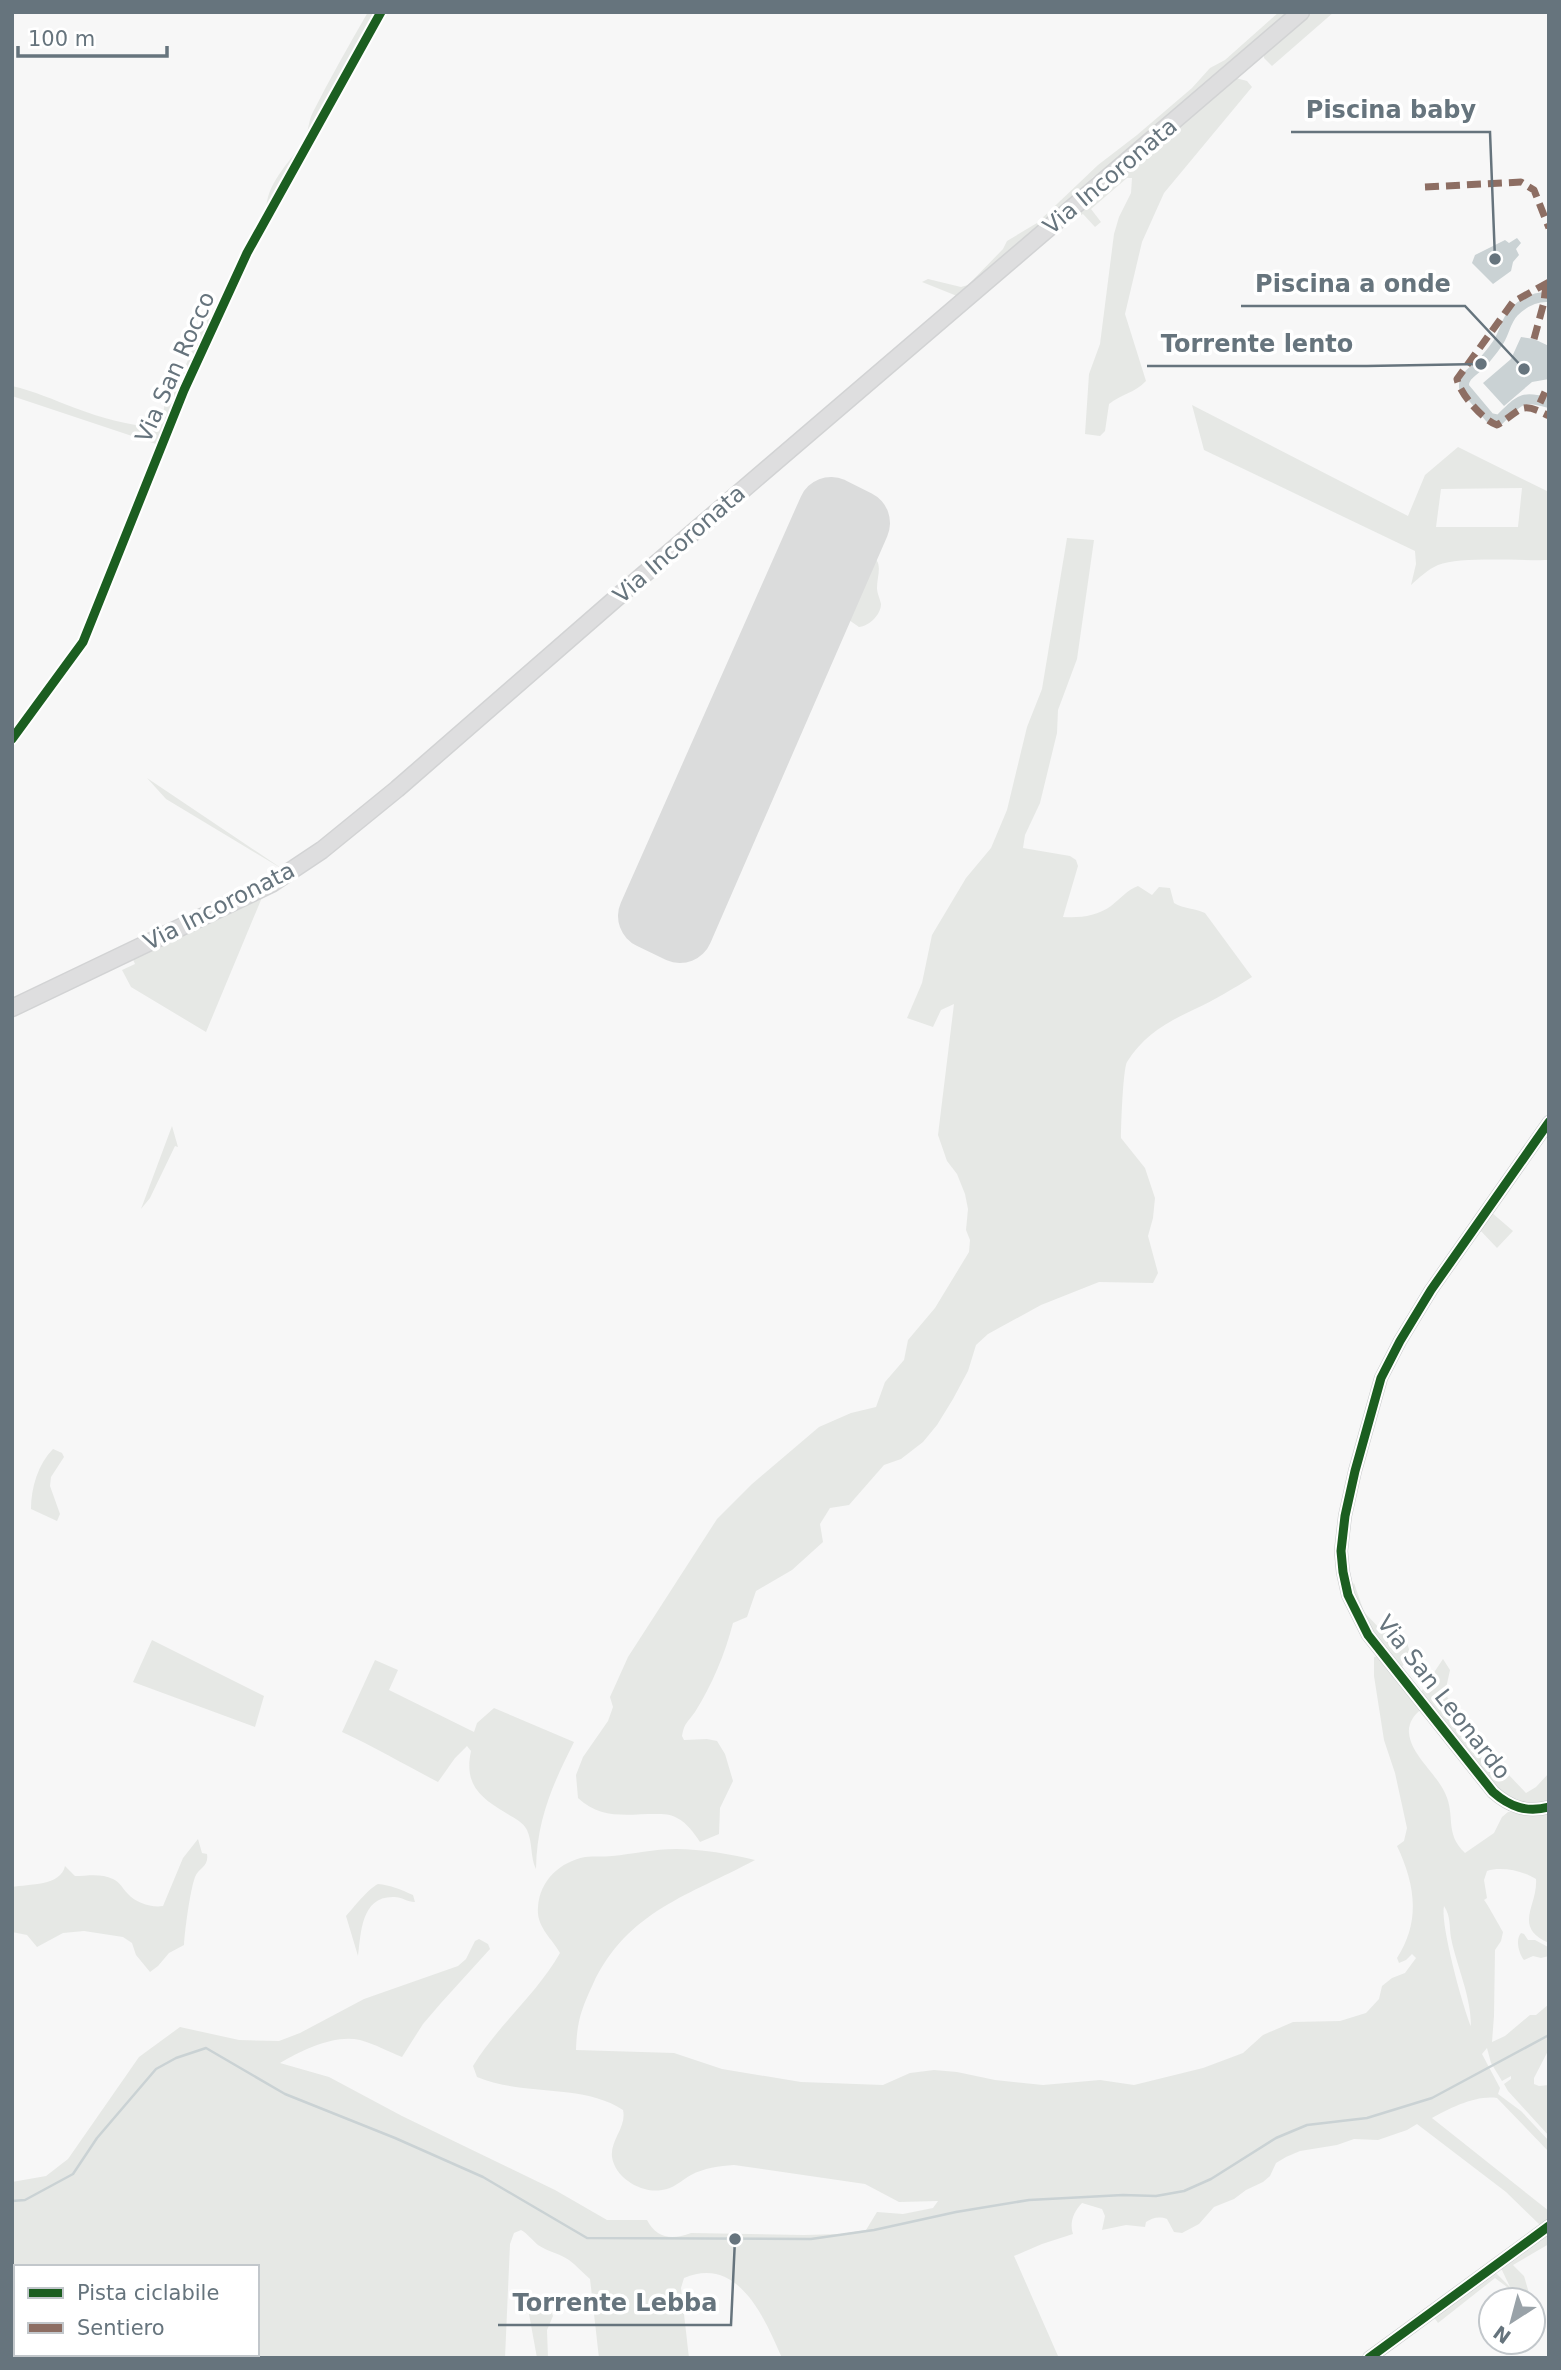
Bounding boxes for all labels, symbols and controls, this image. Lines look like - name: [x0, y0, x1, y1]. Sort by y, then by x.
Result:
- scale bar: [18, 14, 166, 58]
- text: 100 m: [28, 27, 95, 51]
- callout: Piscina baby: [1291, 87, 1490, 132]
- text: Piscina baby: [1306, 96, 1477, 124]
- street label: Via Incoronata: [1038, 113, 1182, 239]
- callout: Piscina a onde: [1241, 261, 1465, 306]
- text: Piscina a onde: [1255, 270, 1451, 298]
- street label: Via San Rocco: [130, 288, 220, 446]
- callout: Torrente lento: [1147, 321, 1367, 366]
- text: Torrente lento: [1161, 330, 1353, 358]
- street label: Via Incoronata: [608, 480, 750, 608]
- street label: Via Incoronata: [139, 857, 299, 955]
- street label: Via San Leonardo: [1372, 1610, 1516, 1784]
- legend: [14, 2265, 259, 2356]
- callout: Torrente Lebba: [498, 2280, 731, 2325]
- text: Pista ciclabile: [77, 2281, 219, 2305]
- north arrow: [1477, 2286, 1547, 2356]
- text: Torrente Lebba: [513, 2289, 717, 2317]
- text: Sentiero: [77, 2316, 165, 2340]
- text: N: [1489, 2321, 1515, 2348]

